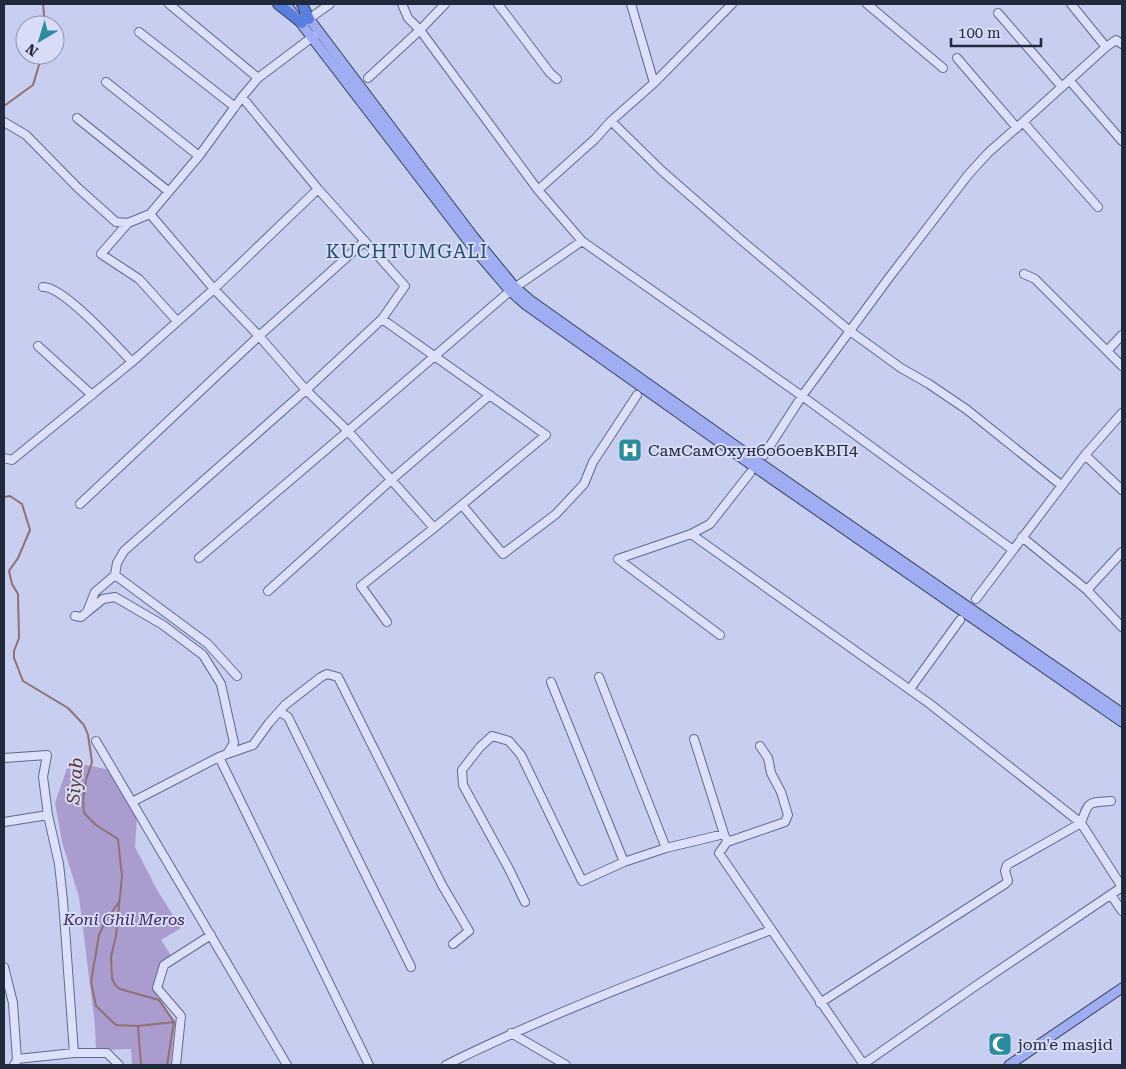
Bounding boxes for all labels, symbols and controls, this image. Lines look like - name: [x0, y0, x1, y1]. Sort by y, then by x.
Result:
- north arrow: [15, 15, 65, 65]
- scale bar: [951, 15, 1041, 47]
- text: 100 m: [958, 24, 1001, 42]
- text: N: [23, 40, 41, 60]
- district label: KUCHTUMGALI: [326, 240, 488, 263]
- hospital icon: СамСамОхунбобоевКВП4: [617, 437, 643, 463]
- place label: СамСамОхунбобоевКВП4: [648, 441, 858, 460]
- water label: Siyab: [62, 757, 87, 806]
- park label: Koni Ghil Meros: [62, 910, 185, 929]
- mosque icon: jom'e masjid: [987, 1031, 1013, 1057]
- place label: jom'e masjid: [1017, 1035, 1113, 1054]

